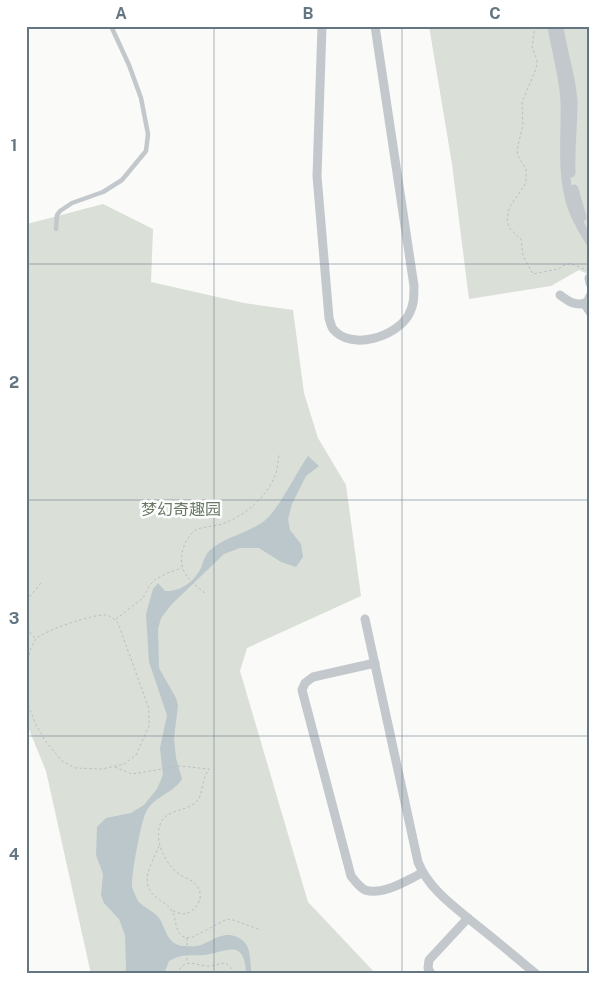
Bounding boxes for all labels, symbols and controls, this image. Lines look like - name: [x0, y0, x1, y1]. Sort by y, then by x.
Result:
- text: A: [115, 4, 127, 23]
- text: B: [303, 4, 314, 23]
- text: C: [489, 4, 501, 23]
- text: 1: [11, 136, 17, 155]
- text: 2: [9, 373, 19, 392]
- park label: 梦幻奇趣园: [141, 500, 221, 519]
- text: 3: [9, 609, 19, 628]
- text: 4: [9, 845, 20, 864]

